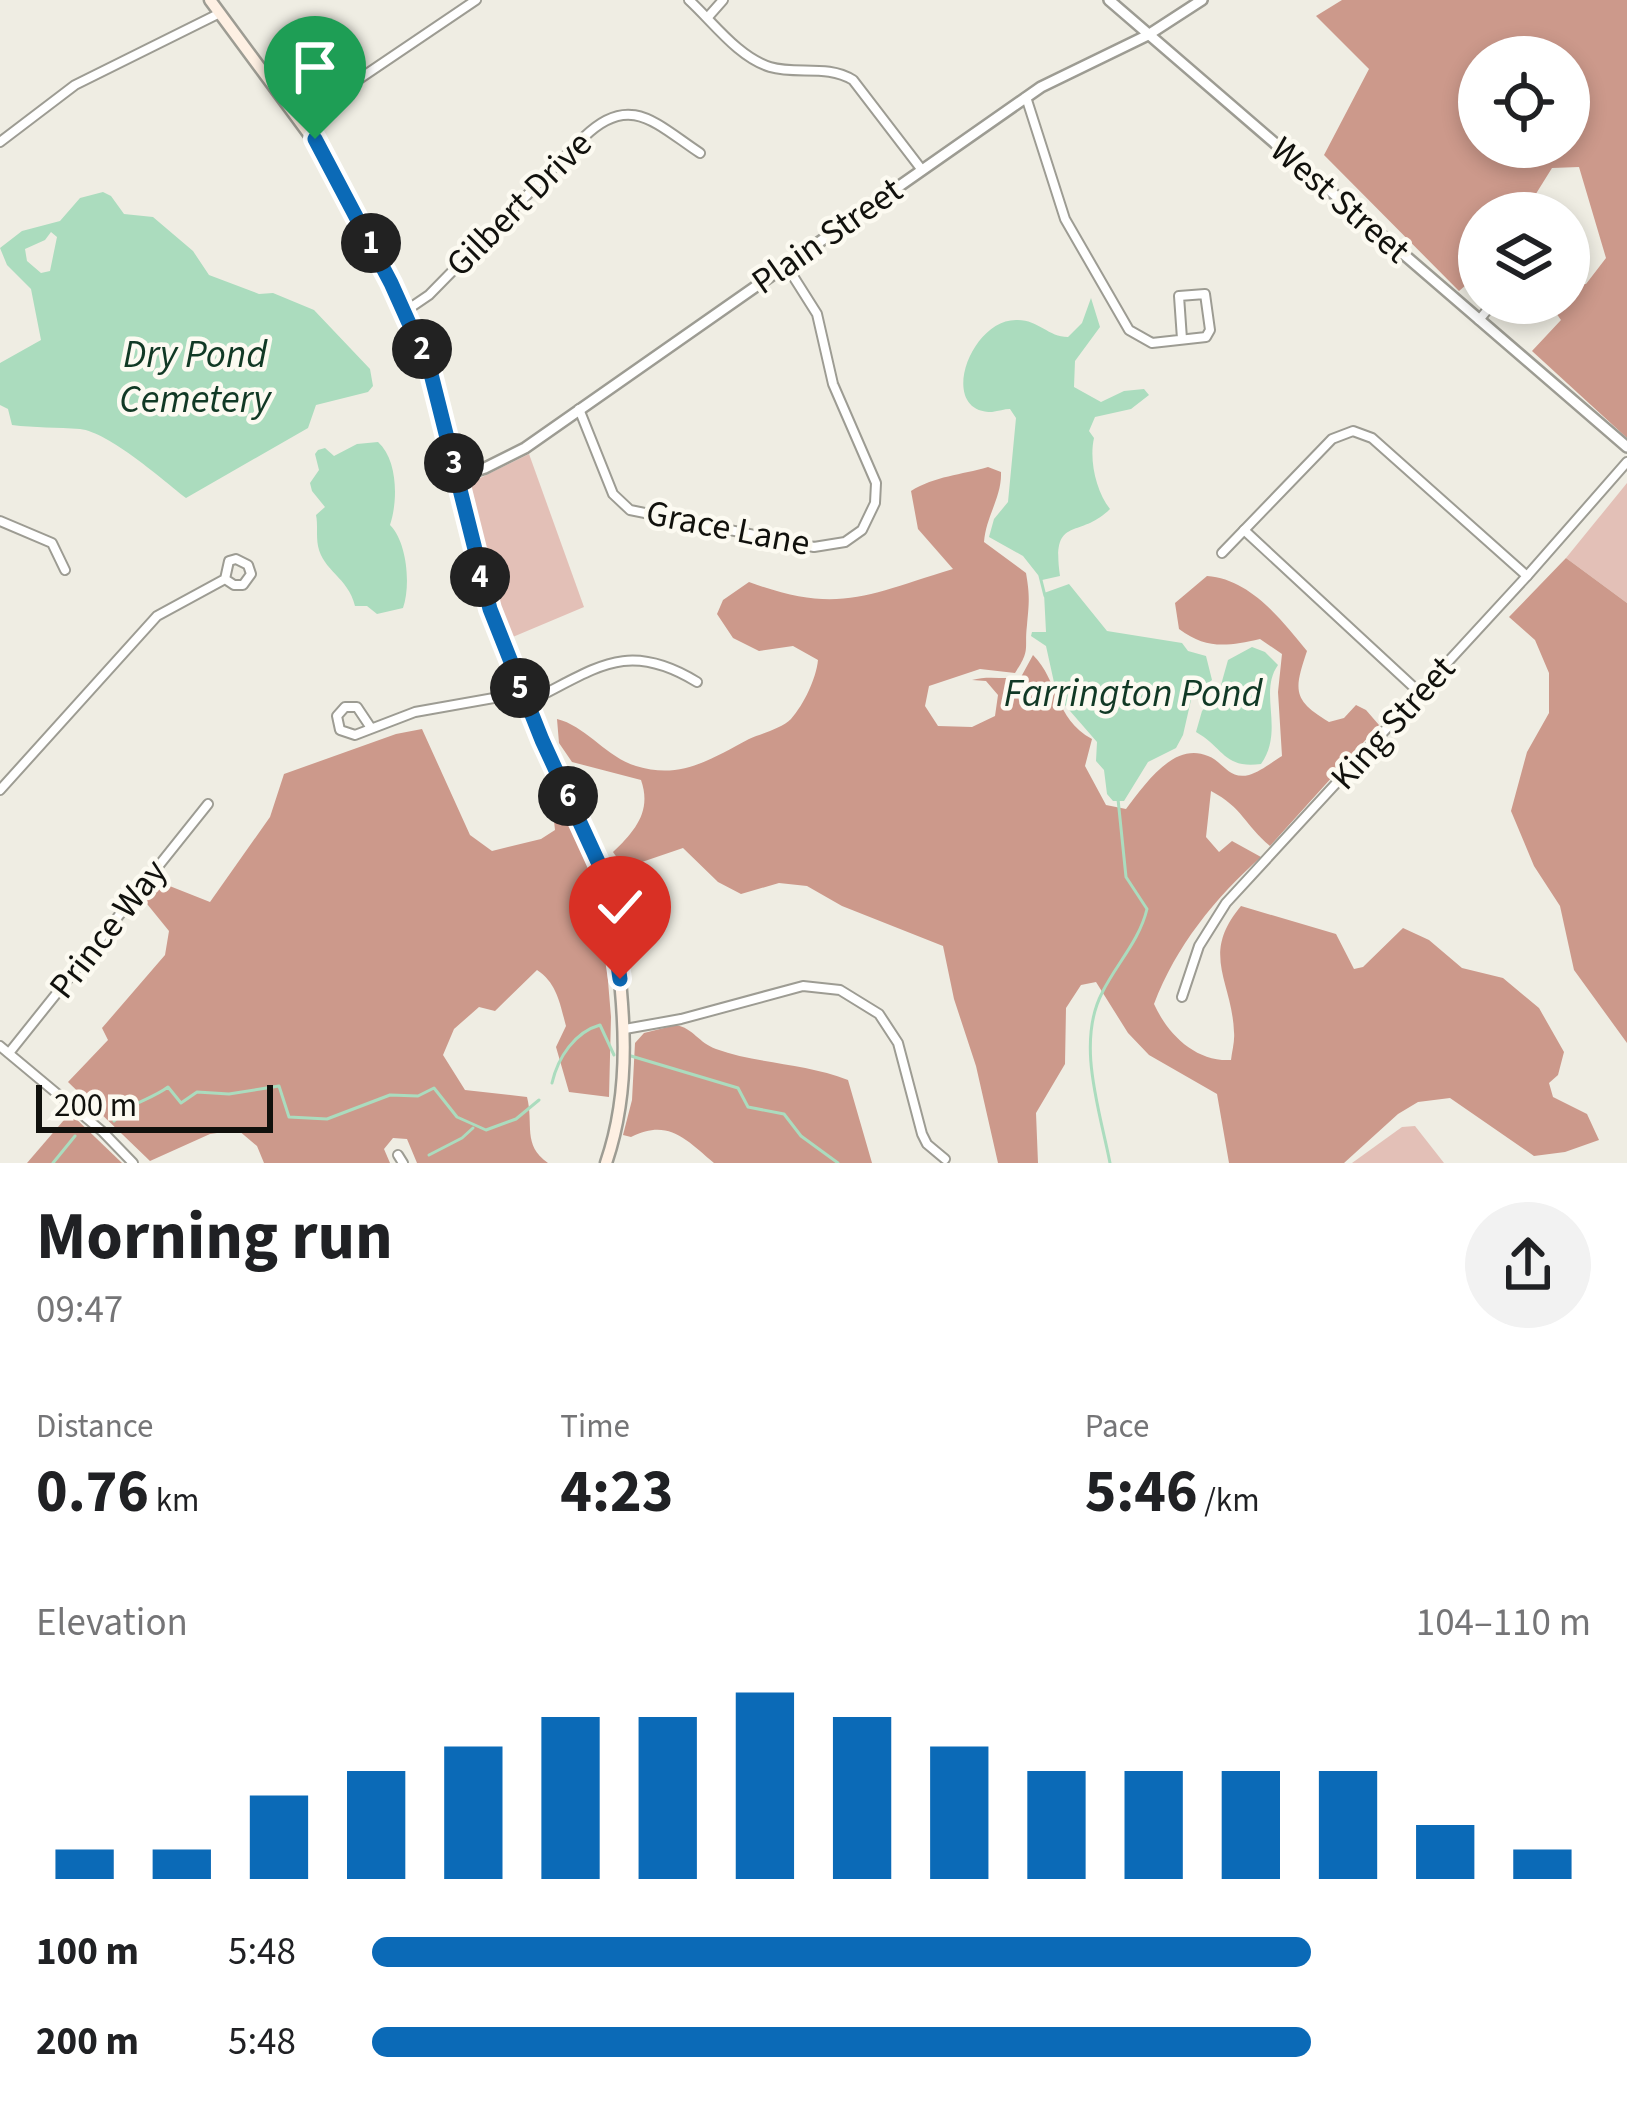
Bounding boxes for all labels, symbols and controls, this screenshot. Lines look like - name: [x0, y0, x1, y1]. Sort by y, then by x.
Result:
- pin: [264, 16, 366, 139]
- icon: arrive: [282, 34, 348, 100]
- map controls: [1458, 36, 1590, 324]
- button: locate: [1458, 36, 1590, 168]
- street label: Gilbert Drive: [435, 120, 603, 288]
- street label: West Street: [1259, 125, 1421, 275]
- street label: Plain Street: [741, 165, 913, 307]
- button: layers: [1458, 192, 1590, 324]
- pin: 1: [341, 213, 401, 273]
- text: 1: [362, 219, 380, 266]
- pin: 2: [392, 319, 452, 379]
- text: 2: [413, 325, 431, 372]
- water label: Dry Pond Cemetery: [119, 327, 272, 428]
- pin: 3: [424, 433, 484, 493]
- text: 3: [445, 439, 463, 486]
- street label: Grace Lane: [642, 487, 814, 569]
- pin: 4: [450, 547, 510, 607]
- text: 4: [471, 553, 489, 600]
- street label: King Street: [1319, 645, 1467, 801]
- pin: 5: [490, 658, 550, 718]
- text: 5: [511, 664, 529, 711]
- water label: Farrington Pond: [1004, 666, 1264, 722]
- pin: 6: [538, 766, 598, 826]
- text: 6: [559, 772, 577, 819]
- street label: Prince Way: [37, 848, 179, 1010]
- pin: [569, 856, 671, 979]
- icon: check: [587, 874, 653, 940]
- scale bar: [36, 1079, 273, 1132]
- text: 200 m: [54, 1082, 137, 1129]
- text: Morning run: [36, 1190, 393, 1284]
- button: share: [1465, 1202, 1591, 1328]
- text: 09:47: [36, 1282, 123, 1338]
- text: Distance: [36, 1403, 153, 1450]
- text: Time: [560, 1403, 630, 1450]
- text: Pace: [1085, 1403, 1149, 1450]
- text: 0.76: [36, 1450, 149, 1535]
- text: 4:23: [560, 1450, 673, 1535]
- text: 5:46: [1085, 1450, 1198, 1535]
- text: km: [149, 1477, 199, 1524]
- text: /km: [1198, 1477, 1260, 1524]
- text: Elevation: [36, 1595, 188, 1651]
- text: 104–110 m: [1416, 1595, 1591, 1651]
- text: 100 m: [36, 1924, 139, 1980]
- text: 5:48: [228, 1924, 296, 1980]
- text: 200 m: [36, 2014, 139, 2070]
- text: 5:48: [228, 2014, 296, 2070]

